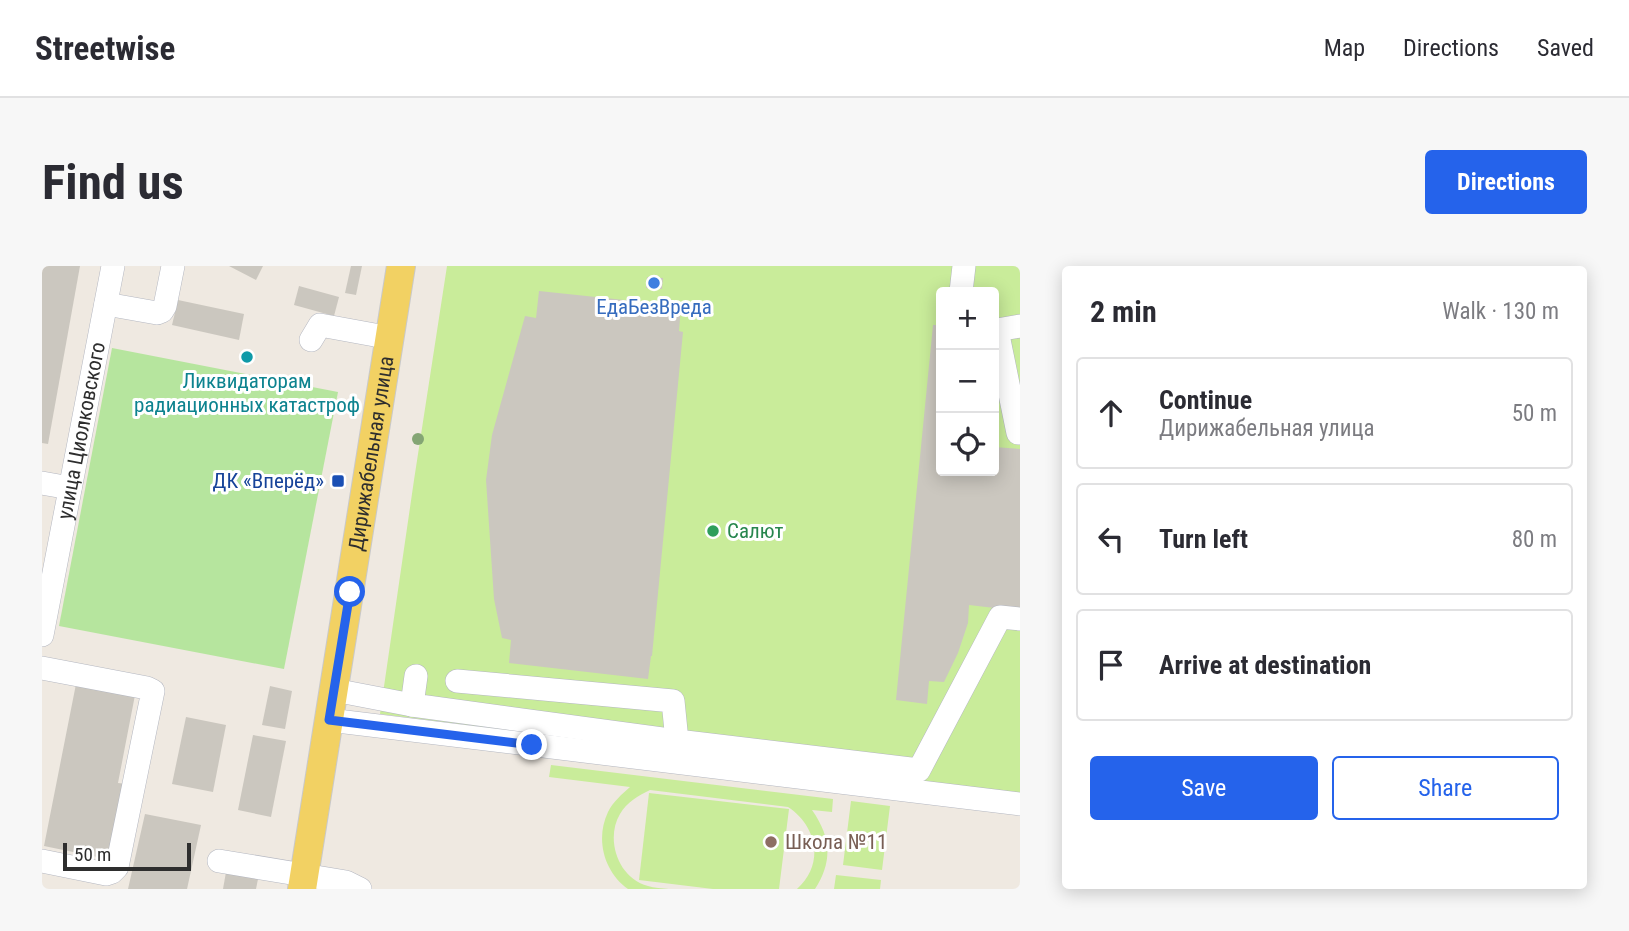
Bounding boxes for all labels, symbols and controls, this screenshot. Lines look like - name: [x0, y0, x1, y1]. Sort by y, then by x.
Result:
- text: Streetwise: [35, 29, 175, 68]
- text: Map: [1324, 34, 1365, 62]
- text: Directions: [1403, 34, 1499, 62]
- text: Saved: [1537, 34, 1594, 62]
- button: Directions: [1425, 150, 1587, 214]
- text: Find us: [42, 154, 184, 211]
- marker: ЕдаБезВреда: [646, 275, 662, 291]
- map controls: [936, 287, 999, 476]
- button: +: [936, 287, 999, 350]
- text: 2 min: [1090, 294, 1157, 329]
- place label: ЕдаБезВреда: [596, 295, 712, 319]
- text: Walk · 130 m: [1442, 298, 1559, 325]
- street label: улица Циолковского: [52, 340, 110, 521]
- marker: Ликвидаторам радиационных катастроф: [239, 349, 255, 365]
- button: −: [936, 350, 999, 413]
- street label: Дирижабельная улица: [344, 354, 399, 553]
- place label: Ликвидаторам радиационных катастроф: [134, 369, 360, 417]
- text: Continue: [1159, 385, 1252, 415]
- icon: ahead: [1092, 394, 1130, 432]
- text: 50 m: [1512, 400, 1557, 427]
- button: locate: [936, 413, 999, 476]
- text: Дирижабельная улица: [1159, 415, 1375, 442]
- place label: ДК «Вперёд»: [213, 469, 324, 493]
- marker: ДК «Вперёд»: [330, 473, 346, 489]
- place label: Салют: [727, 519, 784, 543]
- icon: left: [1092, 520, 1130, 558]
- marker: Салют: [705, 523, 721, 539]
- text: Turn left: [1159, 524, 1248, 554]
- text: 80 m: [1512, 526, 1557, 553]
- route start: [334, 576, 365, 607]
- icon: arrive: [1092, 646, 1130, 684]
- text: Arrive at destination: [1159, 650, 1371, 680]
- route end: [516, 729, 547, 760]
- button: Save: [1090, 756, 1318, 820]
- button: Share: [1332, 756, 1559, 820]
- place label: Школа №11: [785, 830, 887, 854]
- marker: Школа №11: [763, 834, 779, 850]
- scale bar: [63, 840, 191, 872]
- text: 50 m: [74, 843, 111, 866]

